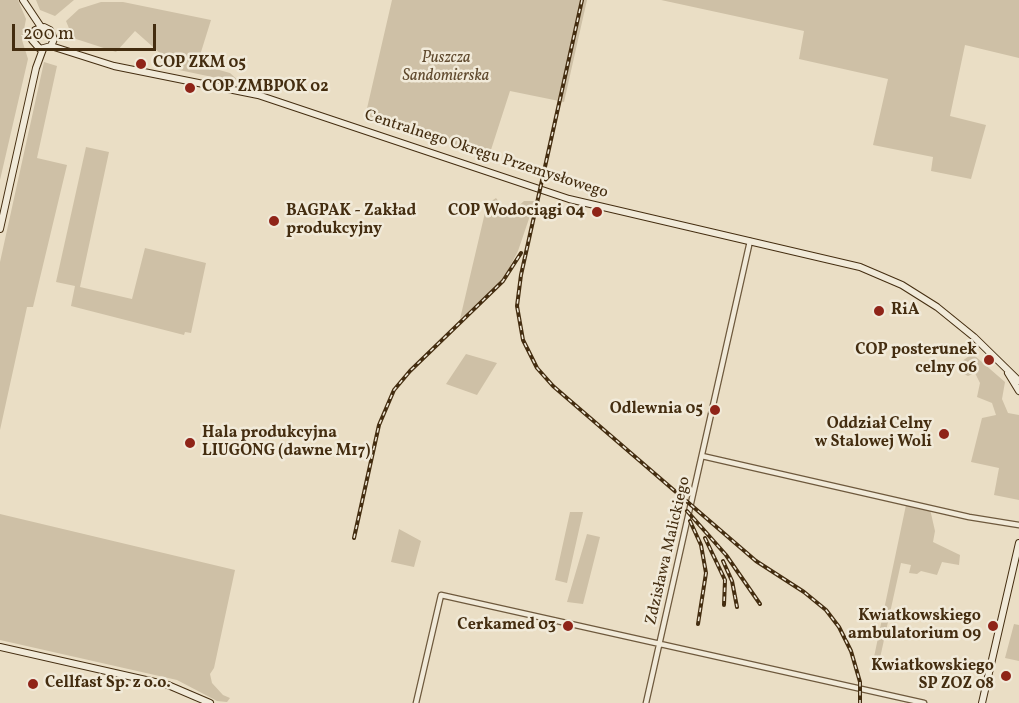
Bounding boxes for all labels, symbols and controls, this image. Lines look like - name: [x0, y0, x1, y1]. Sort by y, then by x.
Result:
- scale bar: [15, 12, 159, 50]
- text: 200 m: [23, 22, 74, 47]
- park label: Puszcza Sandomierska: [403, 49, 489, 87]
- place label: COP ZKM 05: [153, 54, 246, 74]
- marker: COP ZKM 05: [134, 57, 148, 71]
- place label: COP ZMBPOK 02: [202, 78, 329, 98]
- marker: COP ZMBPOK 02: [183, 81, 197, 95]
- street label: Centralnego Okręgu Przemysłowego: [362, 106, 610, 204]
- place label: BAGPAK - Zakład produkcyjny: [286, 202, 416, 240]
- place label: COP Wodociągi 04: [448, 202, 585, 222]
- marker: COP Wodociągi 04: [590, 205, 604, 219]
- marker: BAGPAK - Zakład produkcyjny: [267, 214, 281, 228]
- place label: RiA: [891, 301, 919, 321]
- marker: RiA: [872, 304, 886, 318]
- place label: COP posterunek celny 06: [855, 341, 977, 379]
- marker: COP posterunek celny 06: [982, 353, 996, 367]
- place label: Odlewnia 05: [610, 400, 703, 420]
- marker: Odlewnia 05: [708, 403, 722, 417]
- place label: Oddział Celny w Stalowej Woli: [815, 415, 932, 453]
- place label: Hala produkcyjna LIUGONG (dawne M17): [202, 424, 370, 462]
- marker: Oddział Celny w Stalowej Woli: [937, 427, 951, 441]
- marker: Hala produkcyjna LIUGONG (dawne M17): [183, 436, 197, 450]
- street label: Zdzisława Malickiego: [643, 475, 695, 627]
- place label: Kwiatkowskiego ambulatorium 09: [848, 607, 981, 645]
- place label: Cerkamed 03: [457, 616, 556, 636]
- marker: Cerkamed 03: [561, 619, 575, 633]
- marker: Kwiatkowskiego ambulatorium 09: [986, 619, 1000, 633]
- place label: Kwiatkowskiego SP ZOZ 08: [871, 657, 994, 695]
- marker: Kwiatkowskiego SP ZOZ 08: [999, 669, 1013, 683]
- place label: Cellfast Sp. z o.o.: [45, 674, 171, 694]
- marker: Cellfast Sp. z o.o.: [26, 677, 40, 691]

